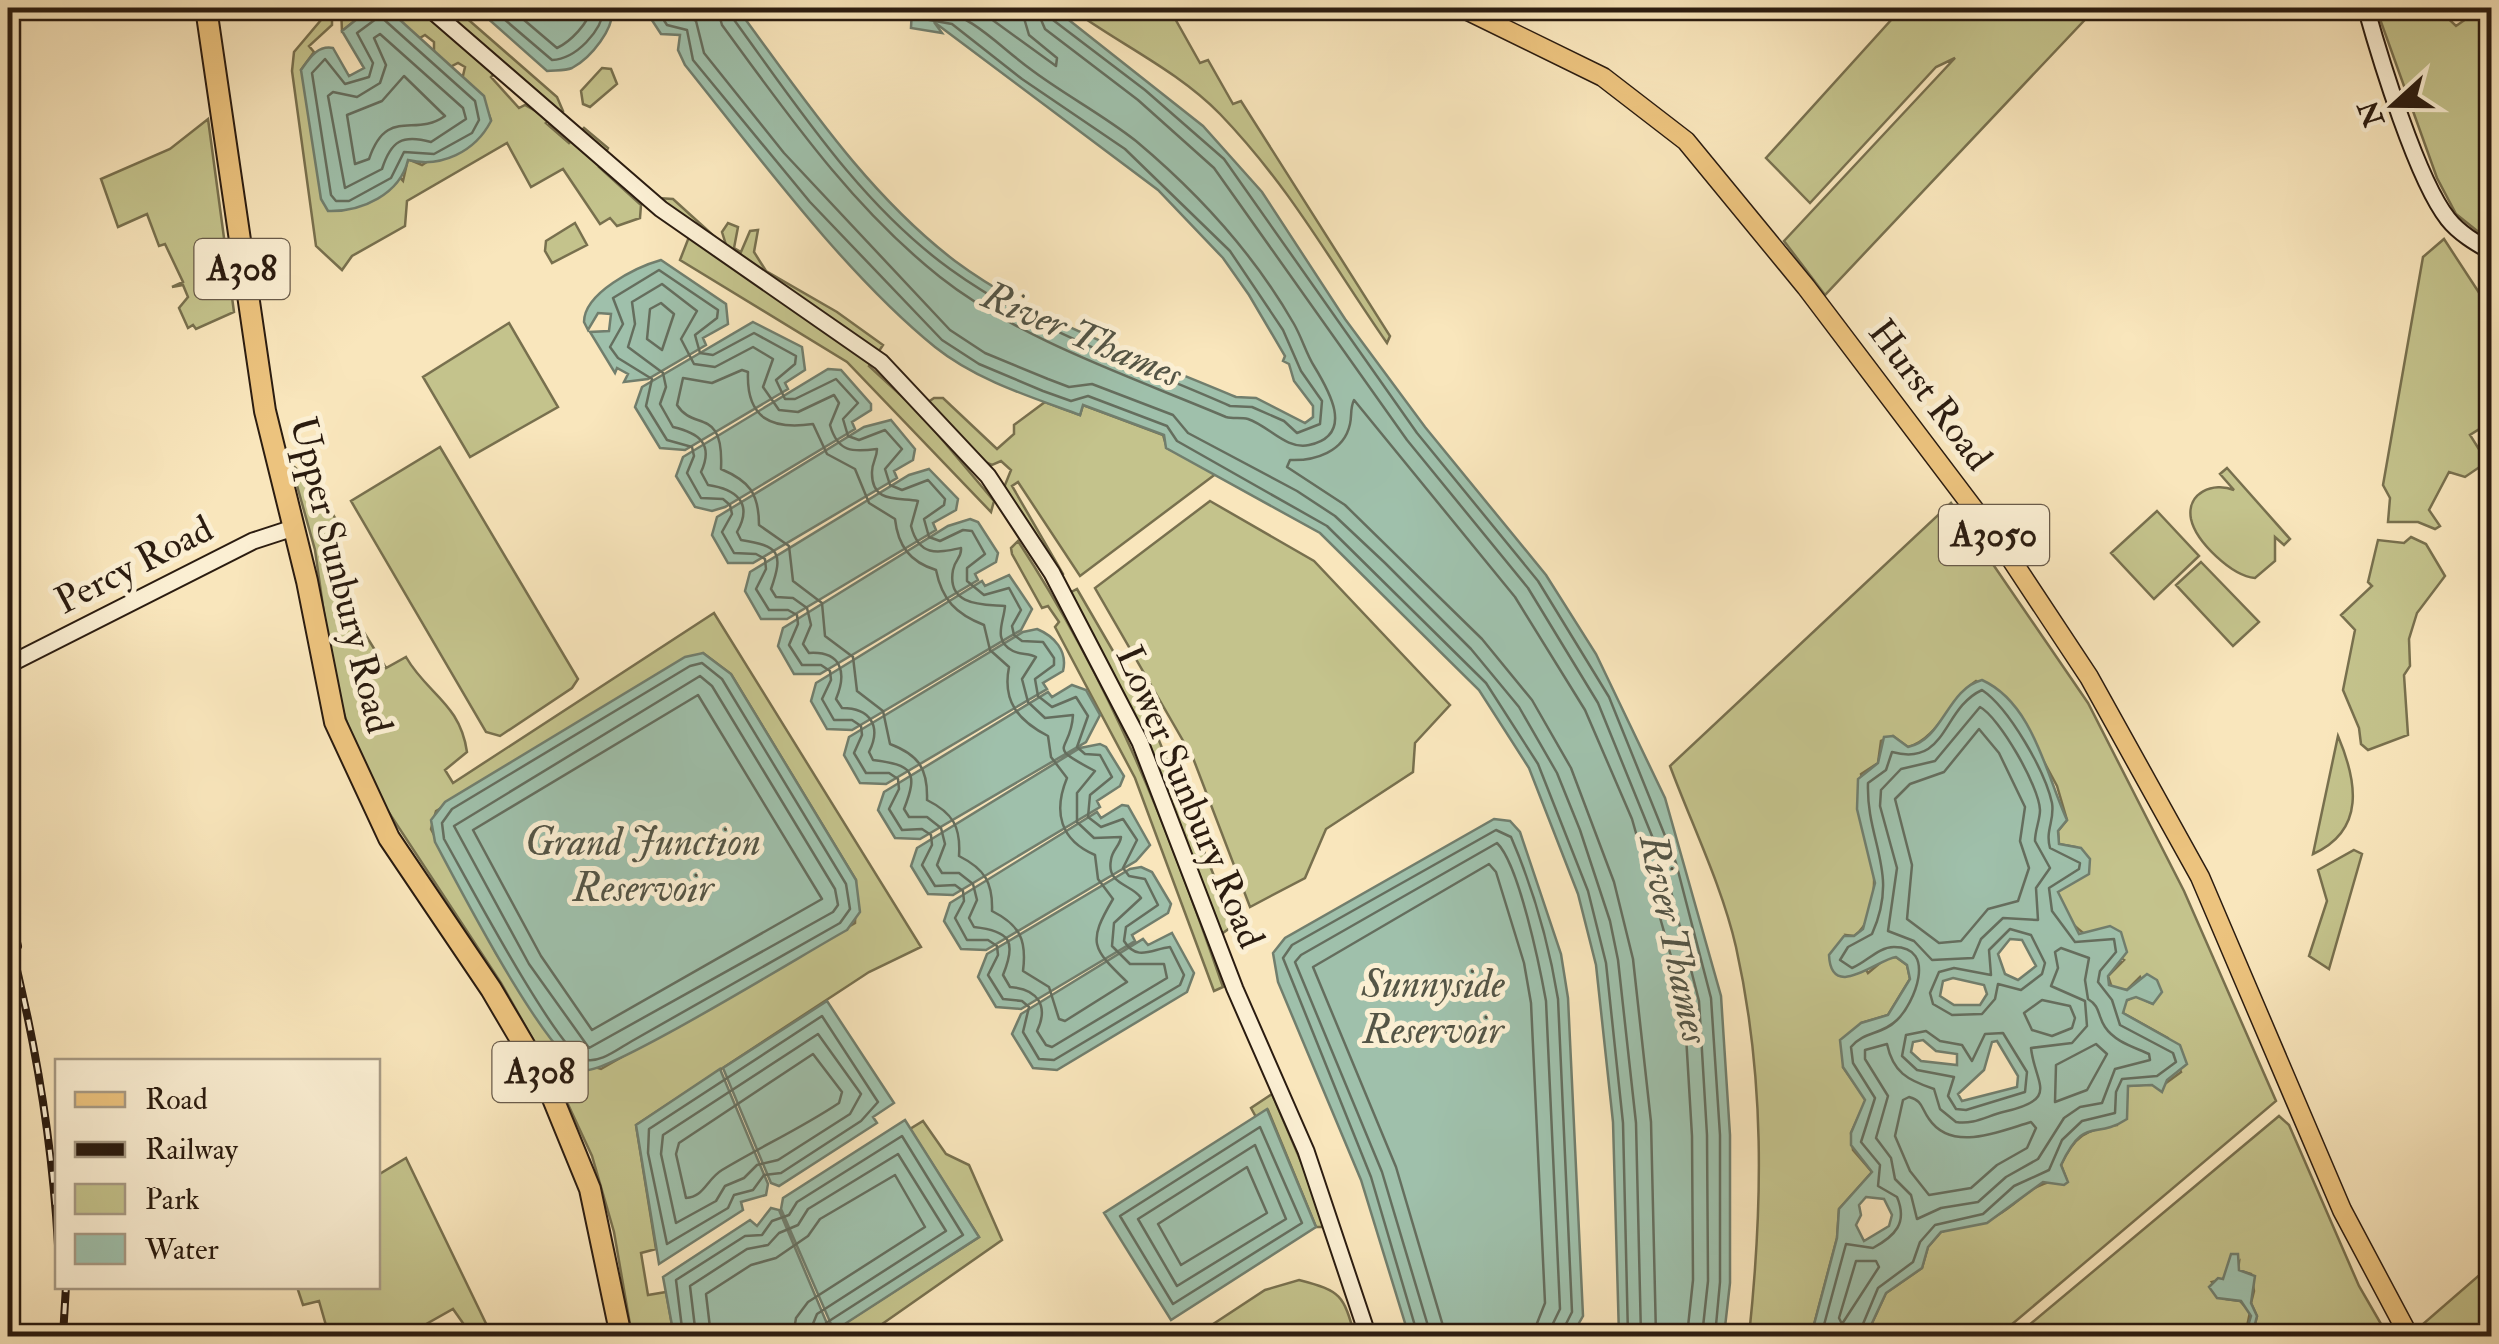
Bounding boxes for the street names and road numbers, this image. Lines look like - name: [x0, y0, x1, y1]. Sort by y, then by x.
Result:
- road number: A308: [194, 239, 290, 299]
- street label: Hurst Road: [1857, 310, 2003, 481]
- street label: Upper Sunbury Road: [279, 412, 404, 738]
- street label: Percy Road: [47, 505, 221, 625]
- road number: A3050: [1939, 505, 2049, 565]
- street label: Lower Sunbury Road: [1105, 639, 1275, 956]
- road number: A308: [492, 1042, 588, 1102]

